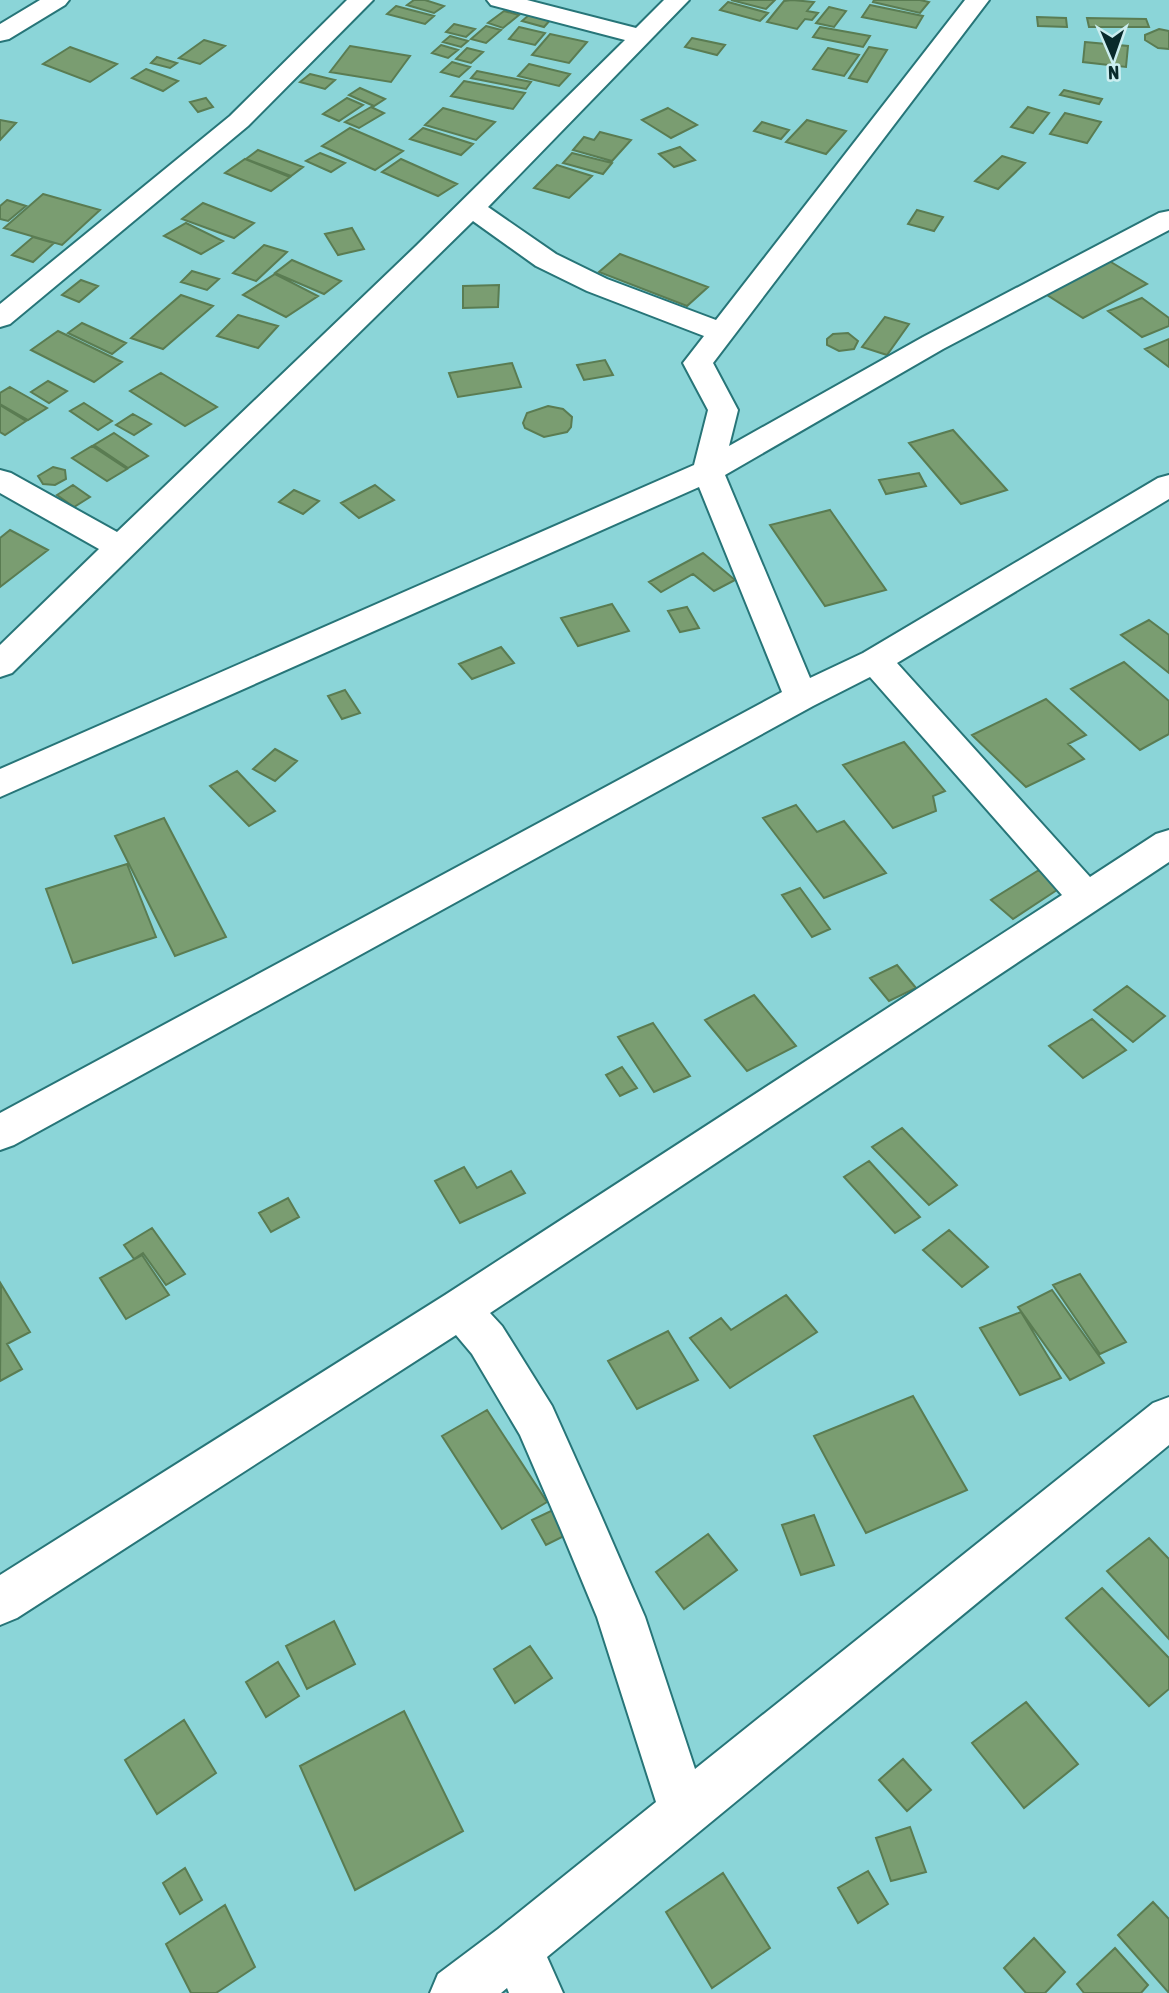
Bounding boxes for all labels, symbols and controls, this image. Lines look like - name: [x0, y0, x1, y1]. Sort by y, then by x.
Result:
- north arrow: [1078, 21, 1148, 91]
- text: N: [1108, 62, 1120, 84]

